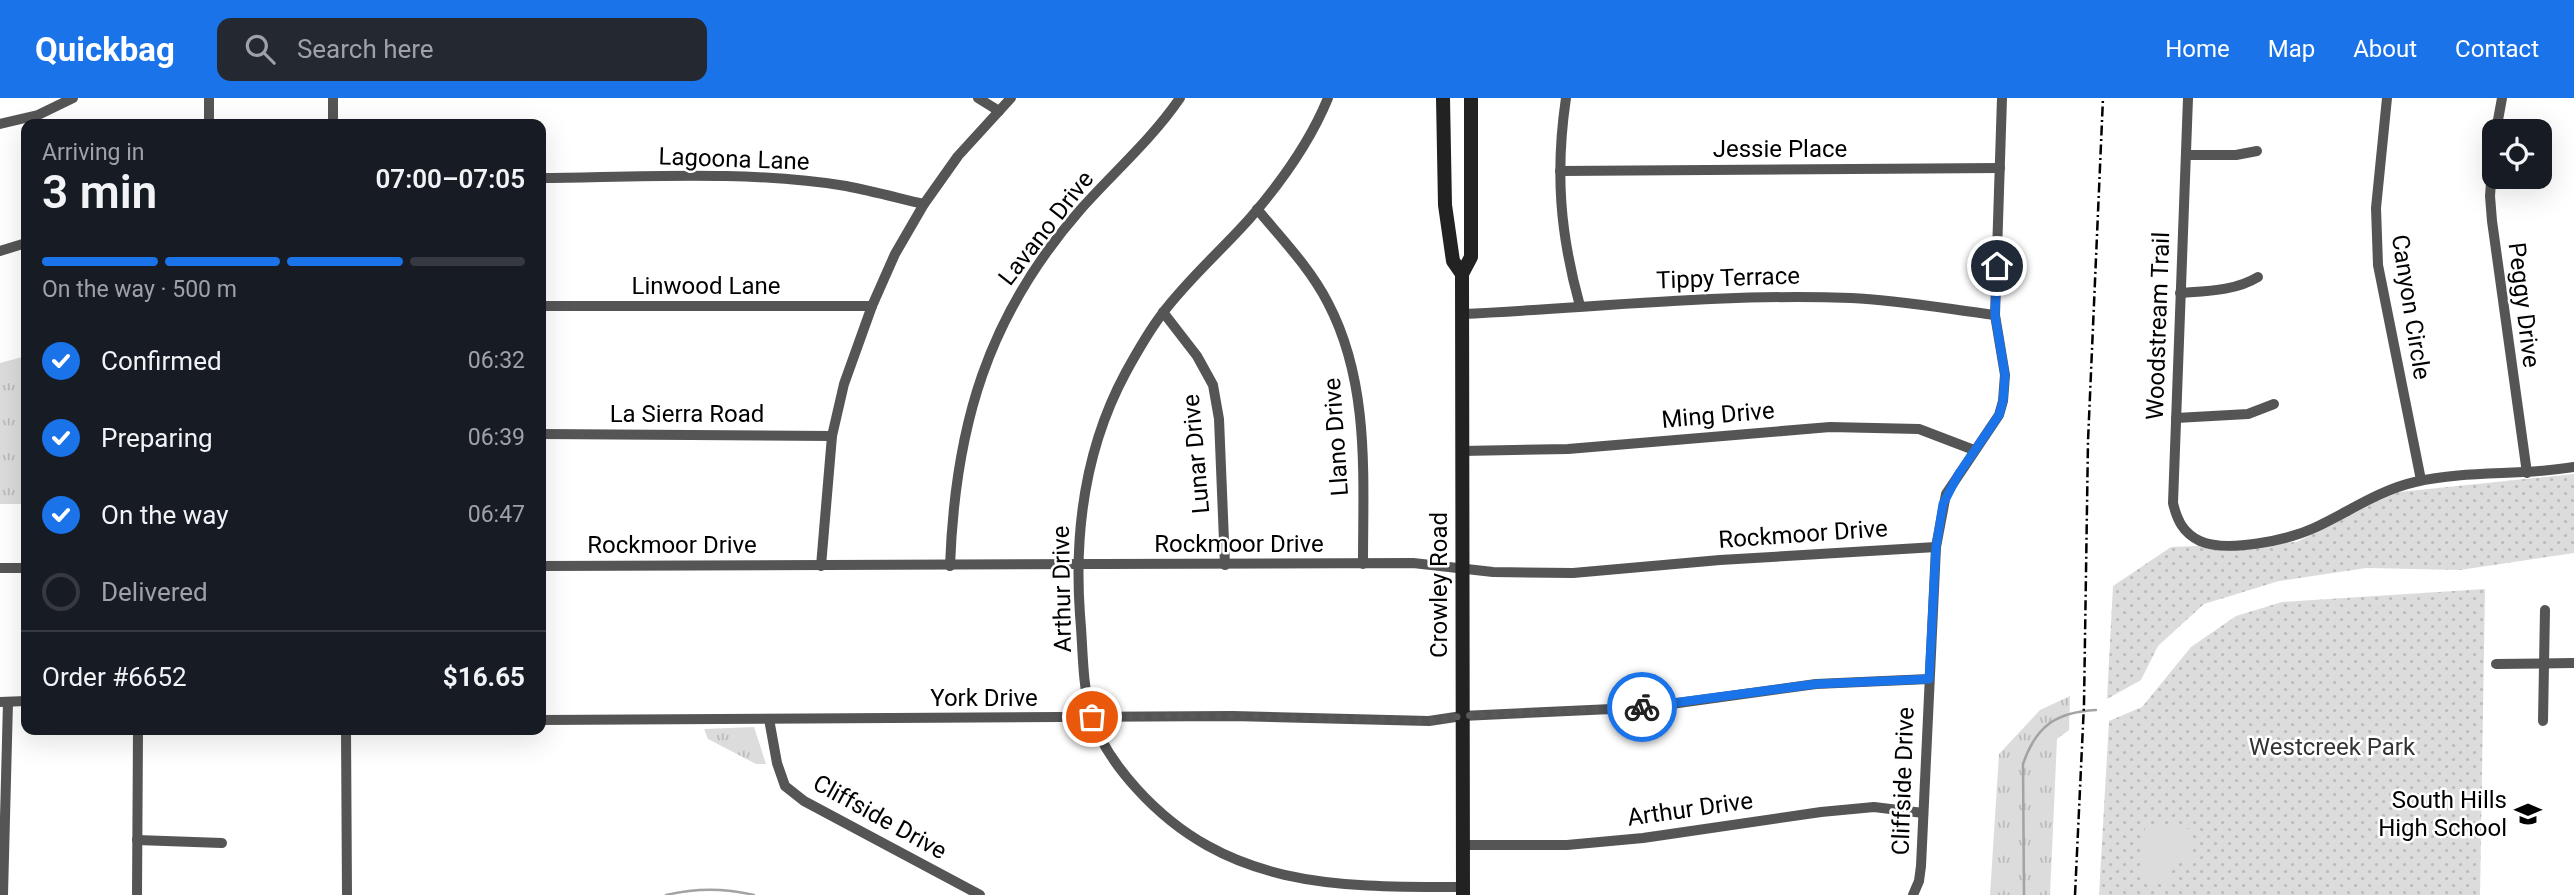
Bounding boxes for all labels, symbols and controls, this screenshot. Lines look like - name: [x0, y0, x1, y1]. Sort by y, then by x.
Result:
- search box: [217, 18, 707, 81]
- text: Quickbag: [35, 30, 175, 69]
- icon: search: [241, 30, 279, 68]
- text: Search here: [297, 34, 434, 64]
- text: Home: [2165, 35, 2230, 63]
- text: Map: [2268, 35, 2315, 63]
- text: About: [2353, 35, 2417, 63]
- text: Contact: [2455, 35, 2539, 63]
- map controls: [2482, 119, 2552, 189]
- button: locate: [2482, 119, 2552, 189]
- street label: Jessie Place: [1713, 135, 1847, 163]
- text: Arriving in: [42, 139, 145, 166]
- street label: Lagoona Lane: [658, 142, 810, 176]
- text: 07:00–07:05: [375, 164, 525, 194]
- text: 3 min: [42, 165, 157, 219]
- street label: Lavano Drive: [993, 165, 1099, 291]
- street label: Woodstream Trail: [2141, 231, 2175, 421]
- street label: Canyon Circle: [2386, 232, 2436, 382]
- pin: [1967, 236, 2027, 296]
- street label: Peggy Drive: [2502, 241, 2546, 369]
- icon: home: [1978, 247, 2016, 285]
- street label: Tippy Terrace: [1656, 261, 1800, 295]
- street label: Linwood Lane: [632, 272, 780, 300]
- text: On the way · 500 m: [42, 276, 237, 303]
- icon: check: [42, 342, 80, 380]
- text: Confirmed: [101, 346, 222, 376]
- text: 06:32: [468, 347, 525, 374]
- street label: Llano Drive: [1318, 377, 1354, 497]
- street label: Lunar Drive: [1177, 393, 1215, 515]
- street label: Ming Drive: [1660, 396, 1776, 434]
- street label: La Sierra Road: [610, 400, 764, 428]
- icon: check: [42, 419, 80, 457]
- text: Preparing: [101, 423, 213, 453]
- text: 06:39: [468, 424, 525, 451]
- icon: check: [42, 496, 80, 534]
- text: On the way: [101, 500, 229, 530]
- text: 06:47: [468, 501, 525, 528]
- street label: Crowley Road: [1425, 512, 1453, 658]
- street label: Rockmoor Drive: [1717, 514, 1889, 554]
- street label: Arthur Drive: [1047, 525, 1077, 653]
- street label: Rockmoor Drive: [1154, 530, 1324, 558]
- street label: Rockmoor Drive: [587, 531, 757, 559]
- text: Delivered: [101, 577, 208, 607]
- text: Order #6652: [42, 662, 187, 692]
- text: $16.65: [443, 662, 525, 692]
- courier: [1607, 672, 1677, 742]
- street label: York Drive: [930, 684, 1038, 712]
- pin: [1062, 687, 1122, 747]
- icon: bike: [1623, 688, 1661, 726]
- icon: bag: [1073, 698, 1111, 736]
- street label: Cliffside Drive: [1886, 706, 1920, 856]
- park label: Westcreek Park: [2249, 733, 2416, 761]
- street label: Cliffside Drive: [808, 769, 952, 865]
- street label: Arthur Drive: [1625, 786, 1755, 832]
- place label: South Hills High School: [2378, 786, 2507, 842]
- school or university icon: South Hills High School: [2513, 799, 2543, 829]

